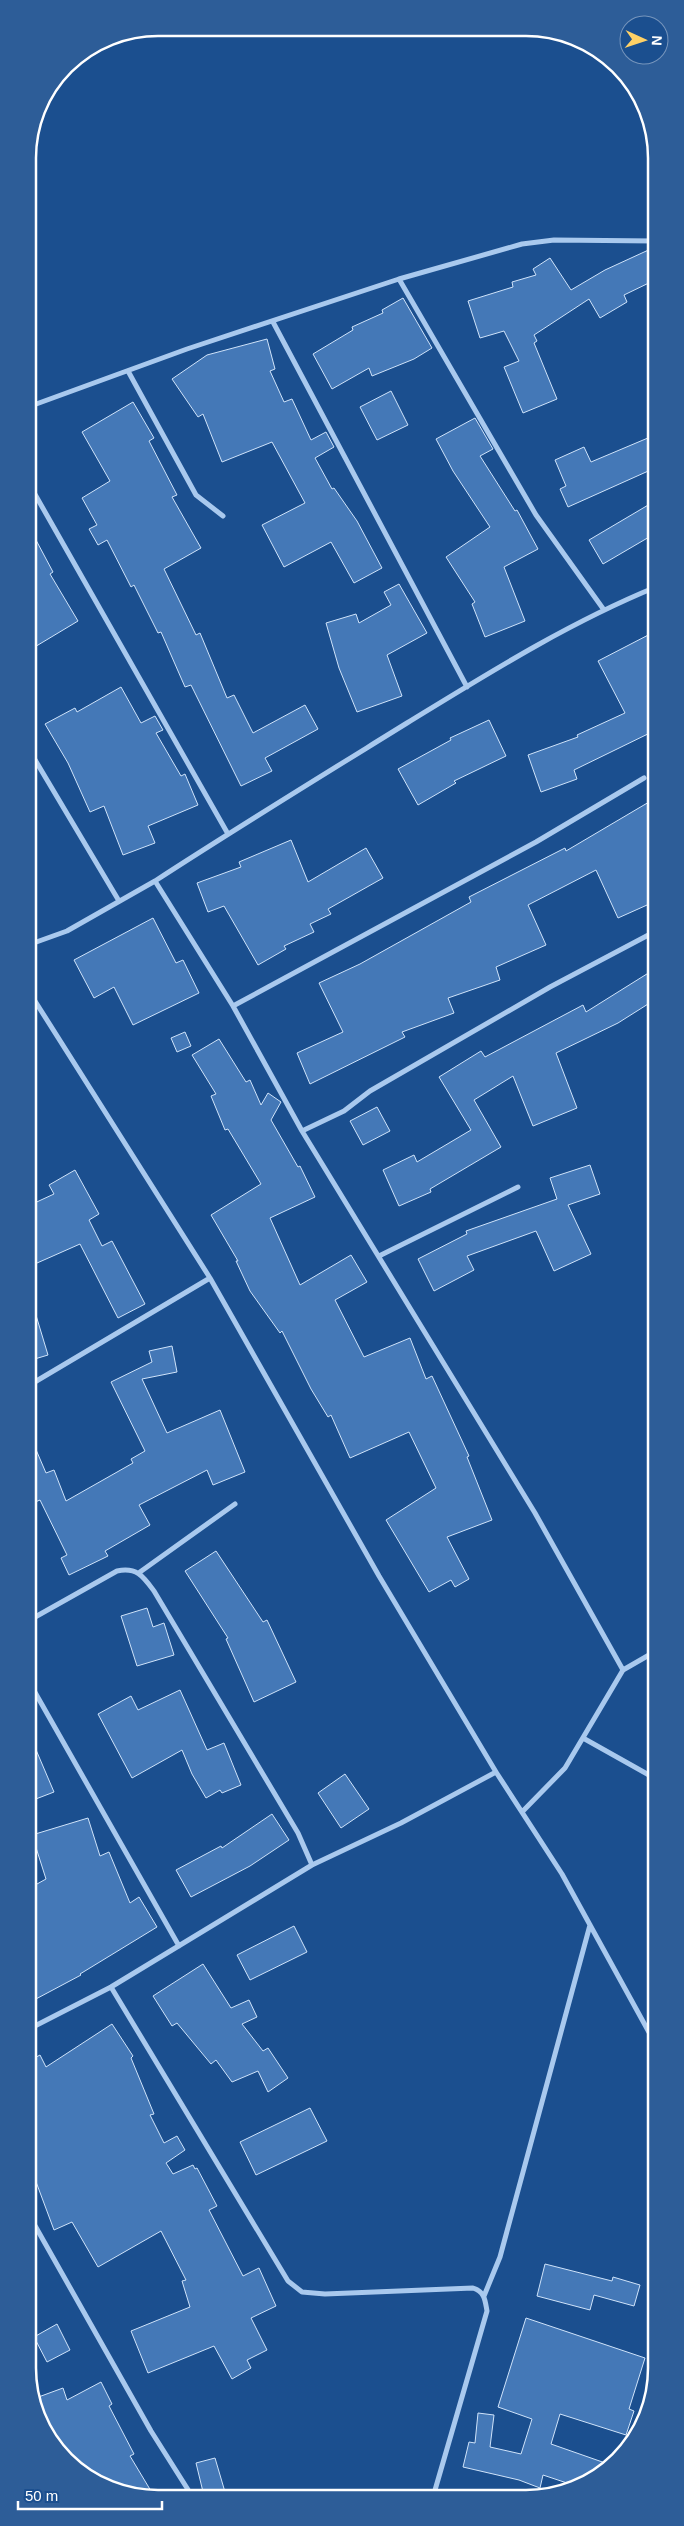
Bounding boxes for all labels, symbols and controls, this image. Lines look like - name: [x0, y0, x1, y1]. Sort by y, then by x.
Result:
- north arrow: [619, 15, 669, 65]
- text: N: [649, 35, 665, 46]
- scale bar: [18, 2478, 161, 2510]
- text: 50 m: [25, 2487, 58, 2504]

